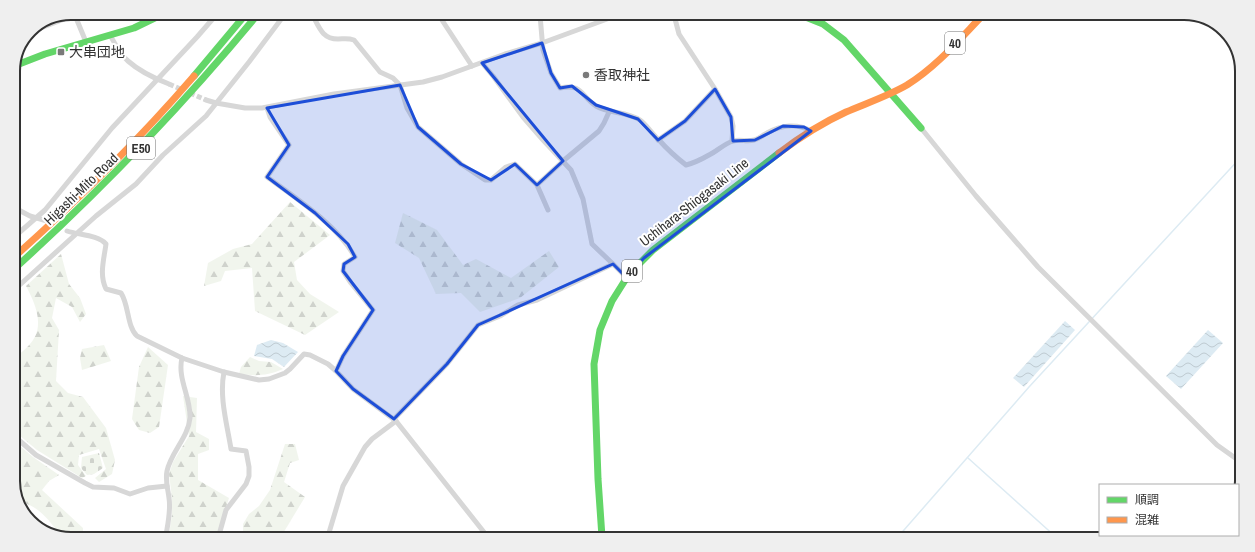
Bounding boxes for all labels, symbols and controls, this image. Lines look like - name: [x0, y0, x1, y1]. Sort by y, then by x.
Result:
- road number: 40: [945, 32, 965, 54]
- place label: 大串団地: [69, 43, 125, 61]
- marker: 大串団地: [56, 47, 66, 57]
- place label: 香取神社: [594, 66, 650, 84]
- marker: 香取神社: [581, 70, 591, 80]
- road number: E50: [127, 137, 155, 159]
- street label: Higashi-Mito Road: [40, 149, 122, 229]
- street label: Uchihara-Shiogasaki Line: [636, 154, 752, 250]
- road number: 40: [622, 260, 642, 282]
- legend: [1099, 484, 1239, 536]
- text: 順調: [1135, 492, 1159, 508]
- text: 混雑: [1135, 512, 1159, 528]

